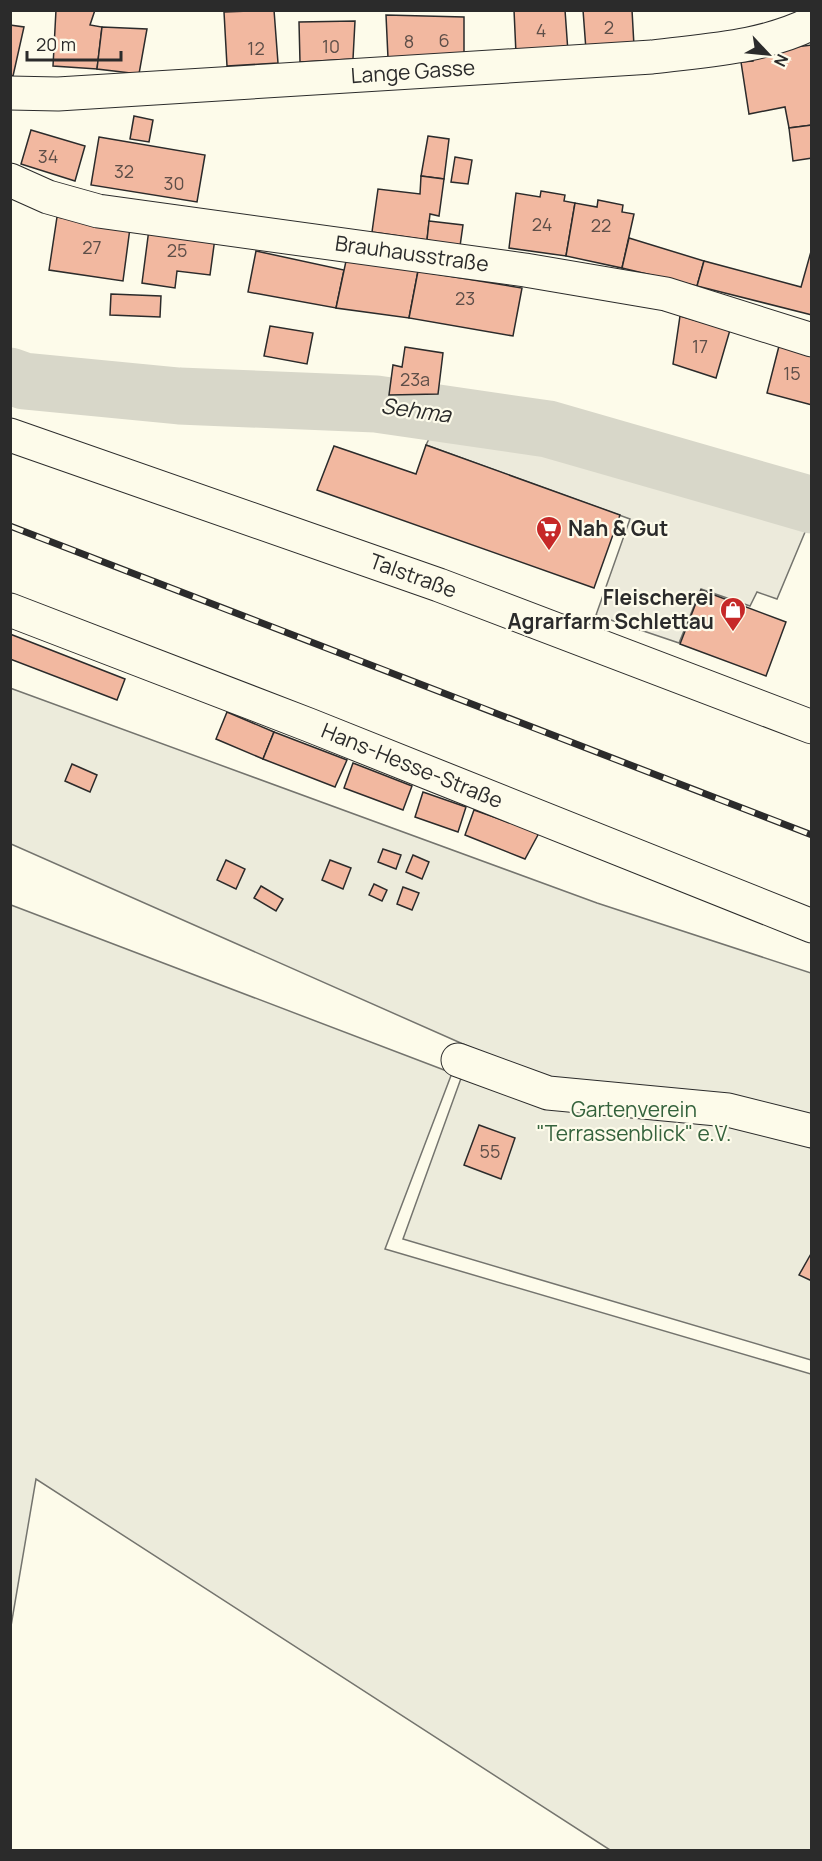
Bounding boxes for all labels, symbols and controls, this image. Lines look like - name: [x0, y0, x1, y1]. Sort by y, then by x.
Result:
- house number: 2: [604, 15, 614, 39]
- house number: 4: [536, 18, 546, 42]
- scale bar: [27, 24, 122, 62]
- north arrow: [738, 24, 798, 84]
- house number: 6: [438, 28, 450, 52]
- house number: 8: [404, 29, 414, 53]
- text: 20 m: [36, 32, 76, 56]
- house number: 10: [322, 34, 340, 58]
- house number: 12: [247, 36, 265, 60]
- text: N: [769, 51, 794, 71]
- street label: Lange Gasse: [350, 53, 476, 89]
- house number: 34: [38, 144, 58, 168]
- house number: 32: [114, 159, 134, 183]
- house number: 30: [164, 171, 184, 195]
- house number: 24: [532, 212, 552, 236]
- house number: 22: [591, 213, 611, 237]
- street label: Brauhausstraße: [333, 228, 491, 278]
- house number: 27: [82, 235, 102, 259]
- house number: 25: [167, 238, 187, 262]
- house number: 23: [455, 286, 475, 310]
- house number: 17: [692, 334, 708, 358]
- house number: 15: [783, 361, 801, 385]
- house number: 23a: [400, 367, 430, 391]
- water label: Sehma: [379, 390, 455, 430]
- supermarket icon: Nah & Gut: [534, 514, 564, 552]
- place label: Nah & Gut: [568, 514, 668, 542]
- street label: Talstraße: [366, 546, 461, 604]
- place label: Fleischerei Agrarfarm Schlettau: [507, 583, 714, 635]
- shop icon: Fleischerei Agrarfarm Schlettau: [718, 595, 748, 633]
- street label: Hans-Hesse-Straße: [318, 716, 507, 814]
- park label: Gartenverein "Terrassenblick" e.V.: [537, 1095, 731, 1147]
- house number: 55: [480, 1139, 500, 1163]

